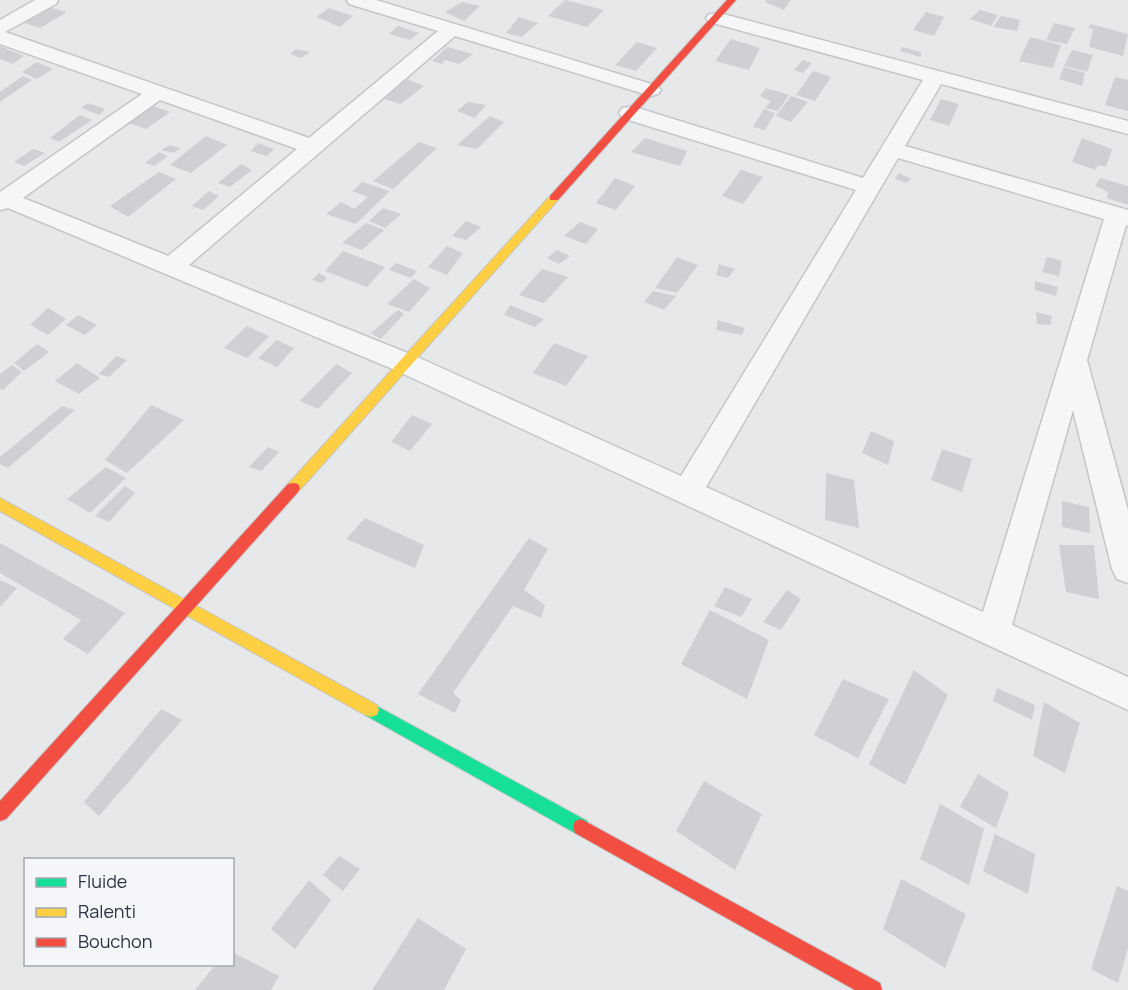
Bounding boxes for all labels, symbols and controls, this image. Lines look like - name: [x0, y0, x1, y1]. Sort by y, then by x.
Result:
- legend: [24, 858, 234, 966]
- text: Fluide: [78, 869, 127, 893]
- text: Ralenti: [78, 899, 136, 923]
- text: Bouchon: [78, 929, 152, 953]

